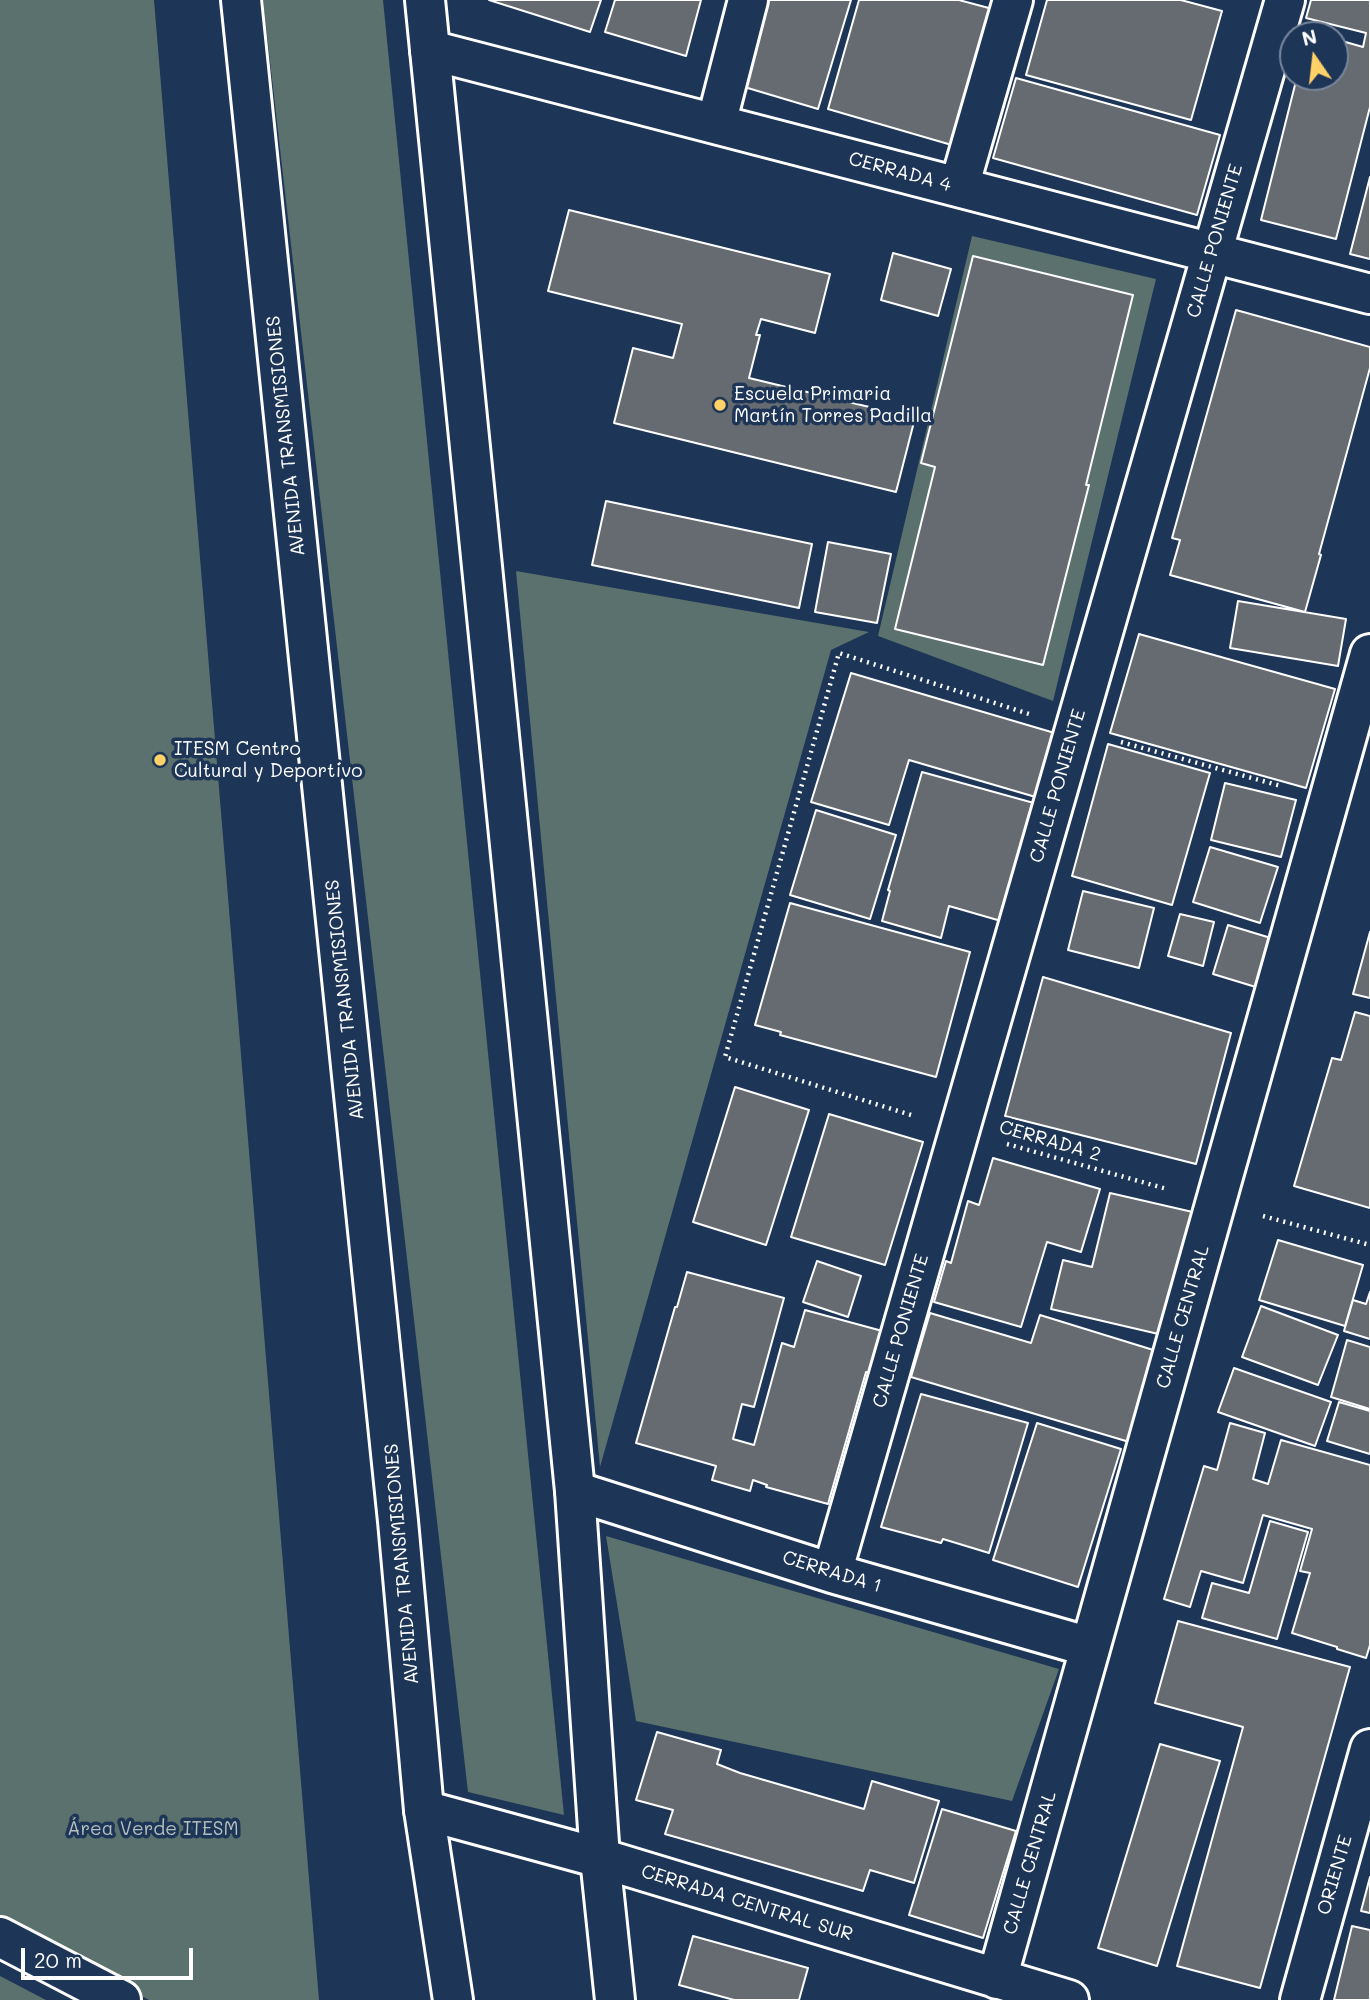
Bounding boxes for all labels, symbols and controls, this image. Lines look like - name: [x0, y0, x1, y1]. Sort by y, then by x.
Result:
- north arrow: [1279, 21, 1349, 91]
- text: N: [1299, 23, 1319, 51]
- street label: CERRADA 4: [846, 147, 954, 197]
- street label: CALLE PONIENTE: [1182, 161, 1248, 321]
- street label: AVENIDA TRANSMISIONES: [262, 315, 310, 557]
- place label: Escuela Primaria Martín Torres Padilla: [734, 383, 932, 427]
- marker: Escuela Primaria Martín Torres Padilla: [712, 397, 728, 413]
- street label: CALLE PONIENTE: [1025, 706, 1091, 866]
- place label: ITESM Centro Cultural y Deportivo: [174, 738, 363, 782]
- marker: ITESM Centro Cultural y Deportivo: [152, 752, 168, 768]
- street label: AVENIDA TRANSMISIONES: [321, 879, 369, 1121]
- street label: CERRADA 2: [996, 1116, 1104, 1166]
- street label: CALLE CENTRAL: [1152, 1243, 1214, 1391]
- street label: CALLE PONIENTE: [868, 1251, 934, 1411]
- street label: AVENIDA TRANSMISIONES: [380, 1443, 424, 1685]
- street label: CERRADA 1: [780, 1546, 884, 1598]
- street label: CALLE CENTRAL: [999, 1789, 1061, 1937]
- park label: Área Verde ITESM: [67, 1818, 239, 1840]
- street label: ORIENTE: [1313, 1832, 1357, 1918]
- street label: CERRADA CENTRAL SUR: [638, 1860, 856, 1946]
- scale bar: [24, 1934, 196, 1978]
- text: 20 m: [34, 1946, 82, 1973]

